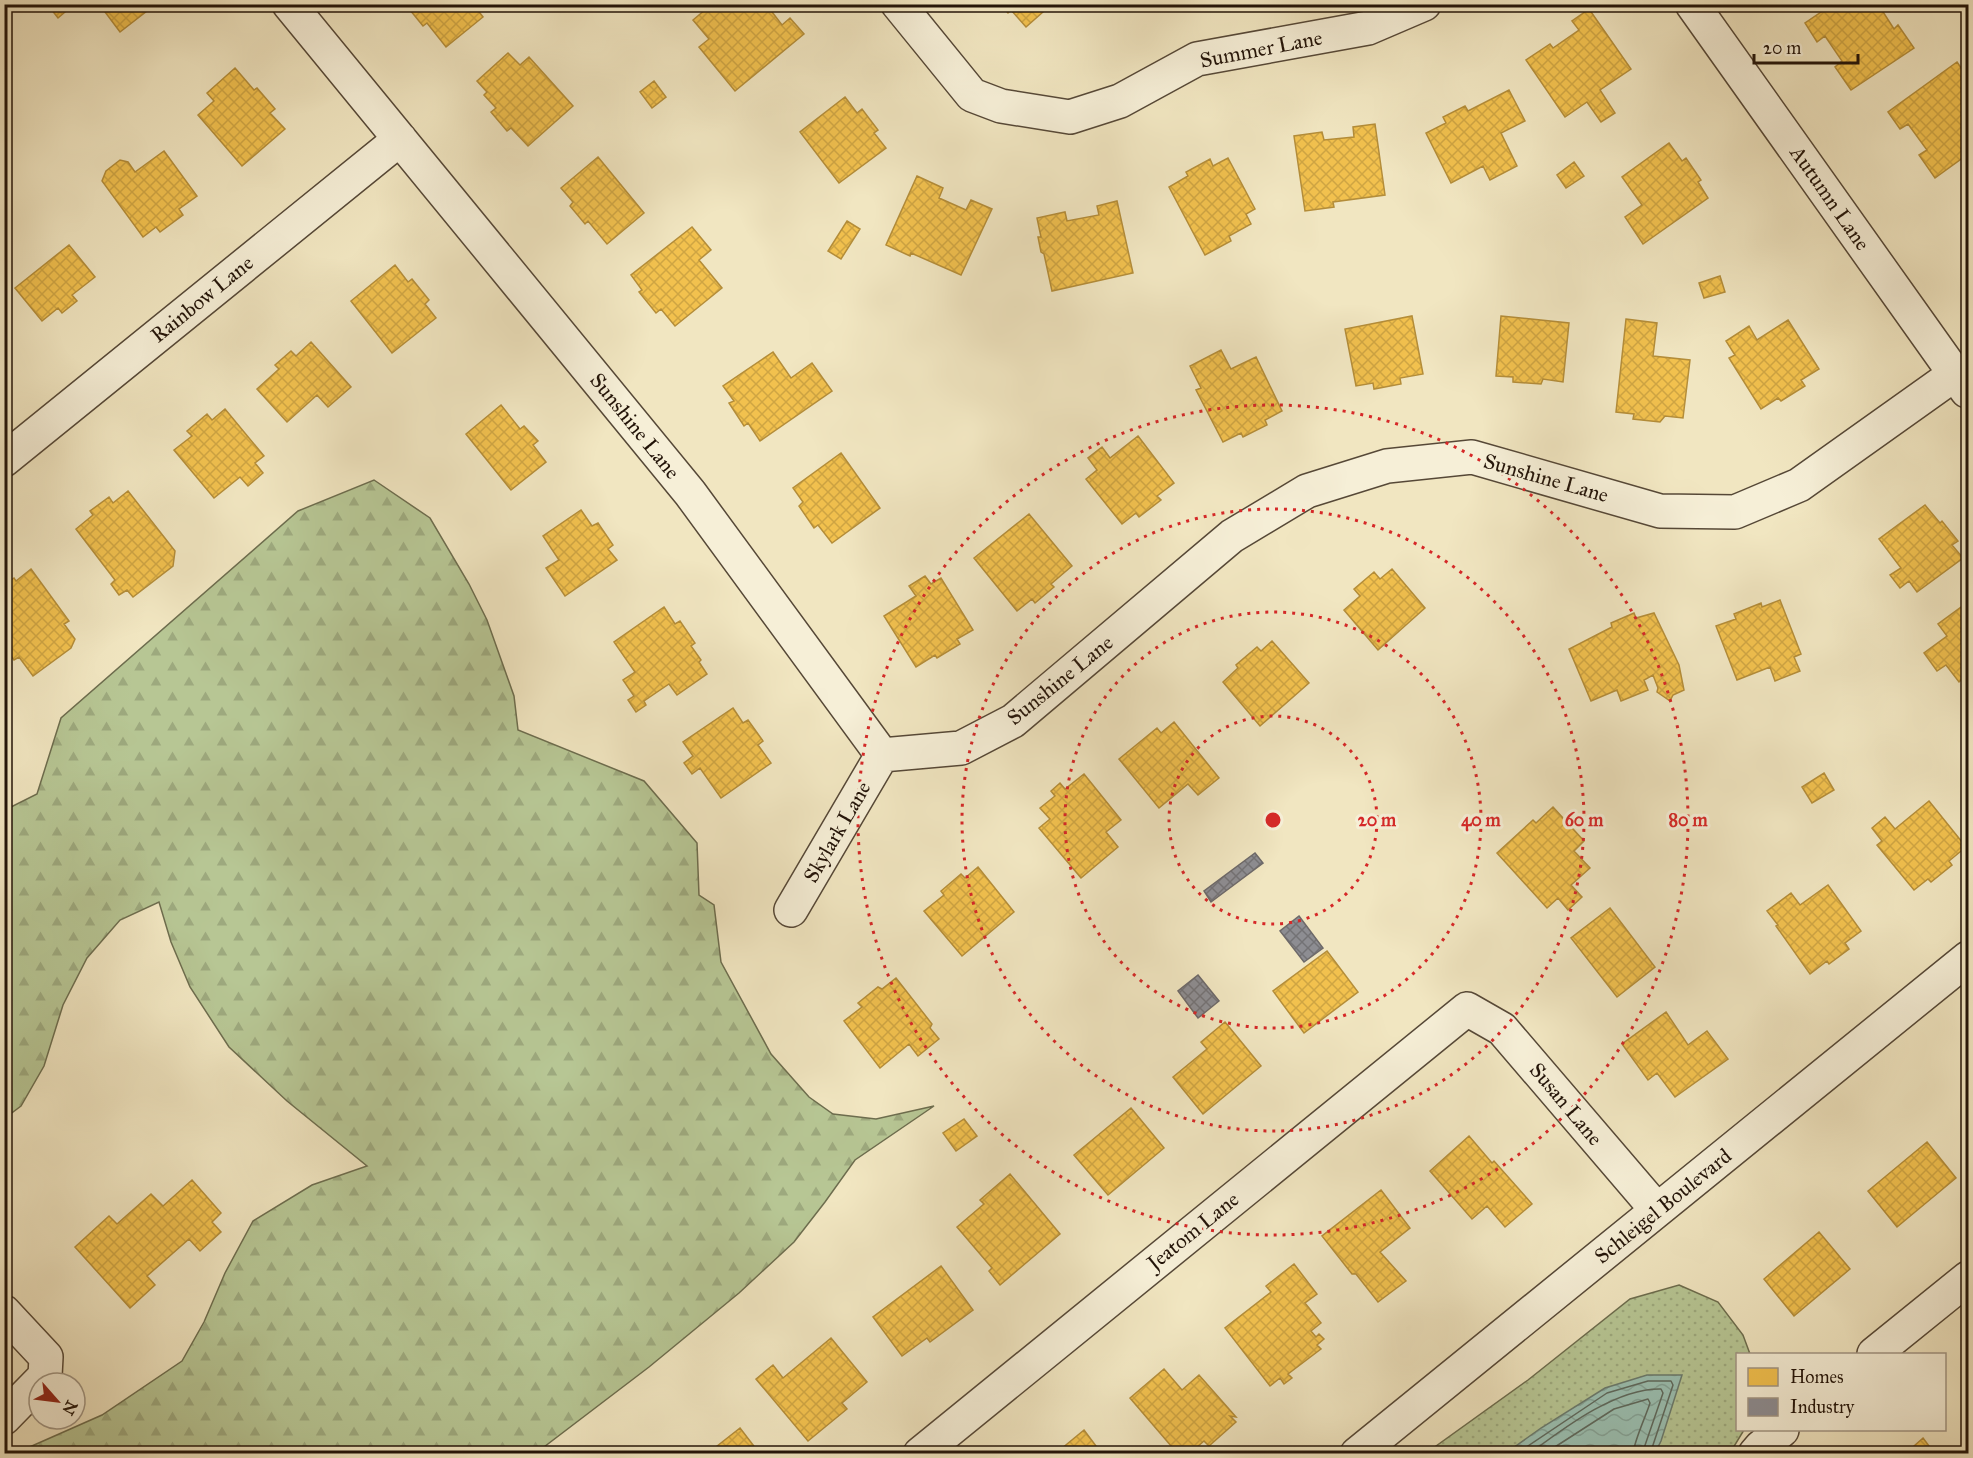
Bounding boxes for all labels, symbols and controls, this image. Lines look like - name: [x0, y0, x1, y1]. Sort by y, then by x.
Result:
- street label: Summer Lane: [1198, 24, 1325, 74]
- scale bar: [1754, 27, 1858, 65]
- text: 20 m: [1763, 37, 1801, 59]
- street label: Autumn Lane: [1784, 140, 1876, 256]
- street label: Rainbow Lane: [146, 250, 259, 348]
- street label: Sunshine Lane: [584, 368, 686, 484]
- street label: Sunshine Lane: [1480, 448, 1612, 508]
- street label: Sunshine Lane: [1002, 629, 1118, 731]
- street label: Skylark Lane: [798, 777, 877, 887]
- text: 20 m: [1358, 809, 1397, 831]
- text: 40 m: [1461, 809, 1502, 832]
- text: 60 m: [1565, 809, 1604, 831]
- text: 80 m: [1668, 809, 1708, 831]
- centre of rings: [1263, 810, 1283, 830]
- street label: Susan Lane: [1524, 1057, 1608, 1151]
- street label: Schleigel Boulevard: [1589, 1143, 1737, 1269]
- street label: Jeatom Lane: [1140, 1186, 1244, 1277]
- legend: [1736, 1353, 1946, 1431]
- text: Homes: [1790, 1366, 1844, 1388]
- north arrow: [27, 1371, 87, 1431]
- text: Industry: [1790, 1396, 1855, 1418]
- text: N: [58, 1397, 81, 1419]

